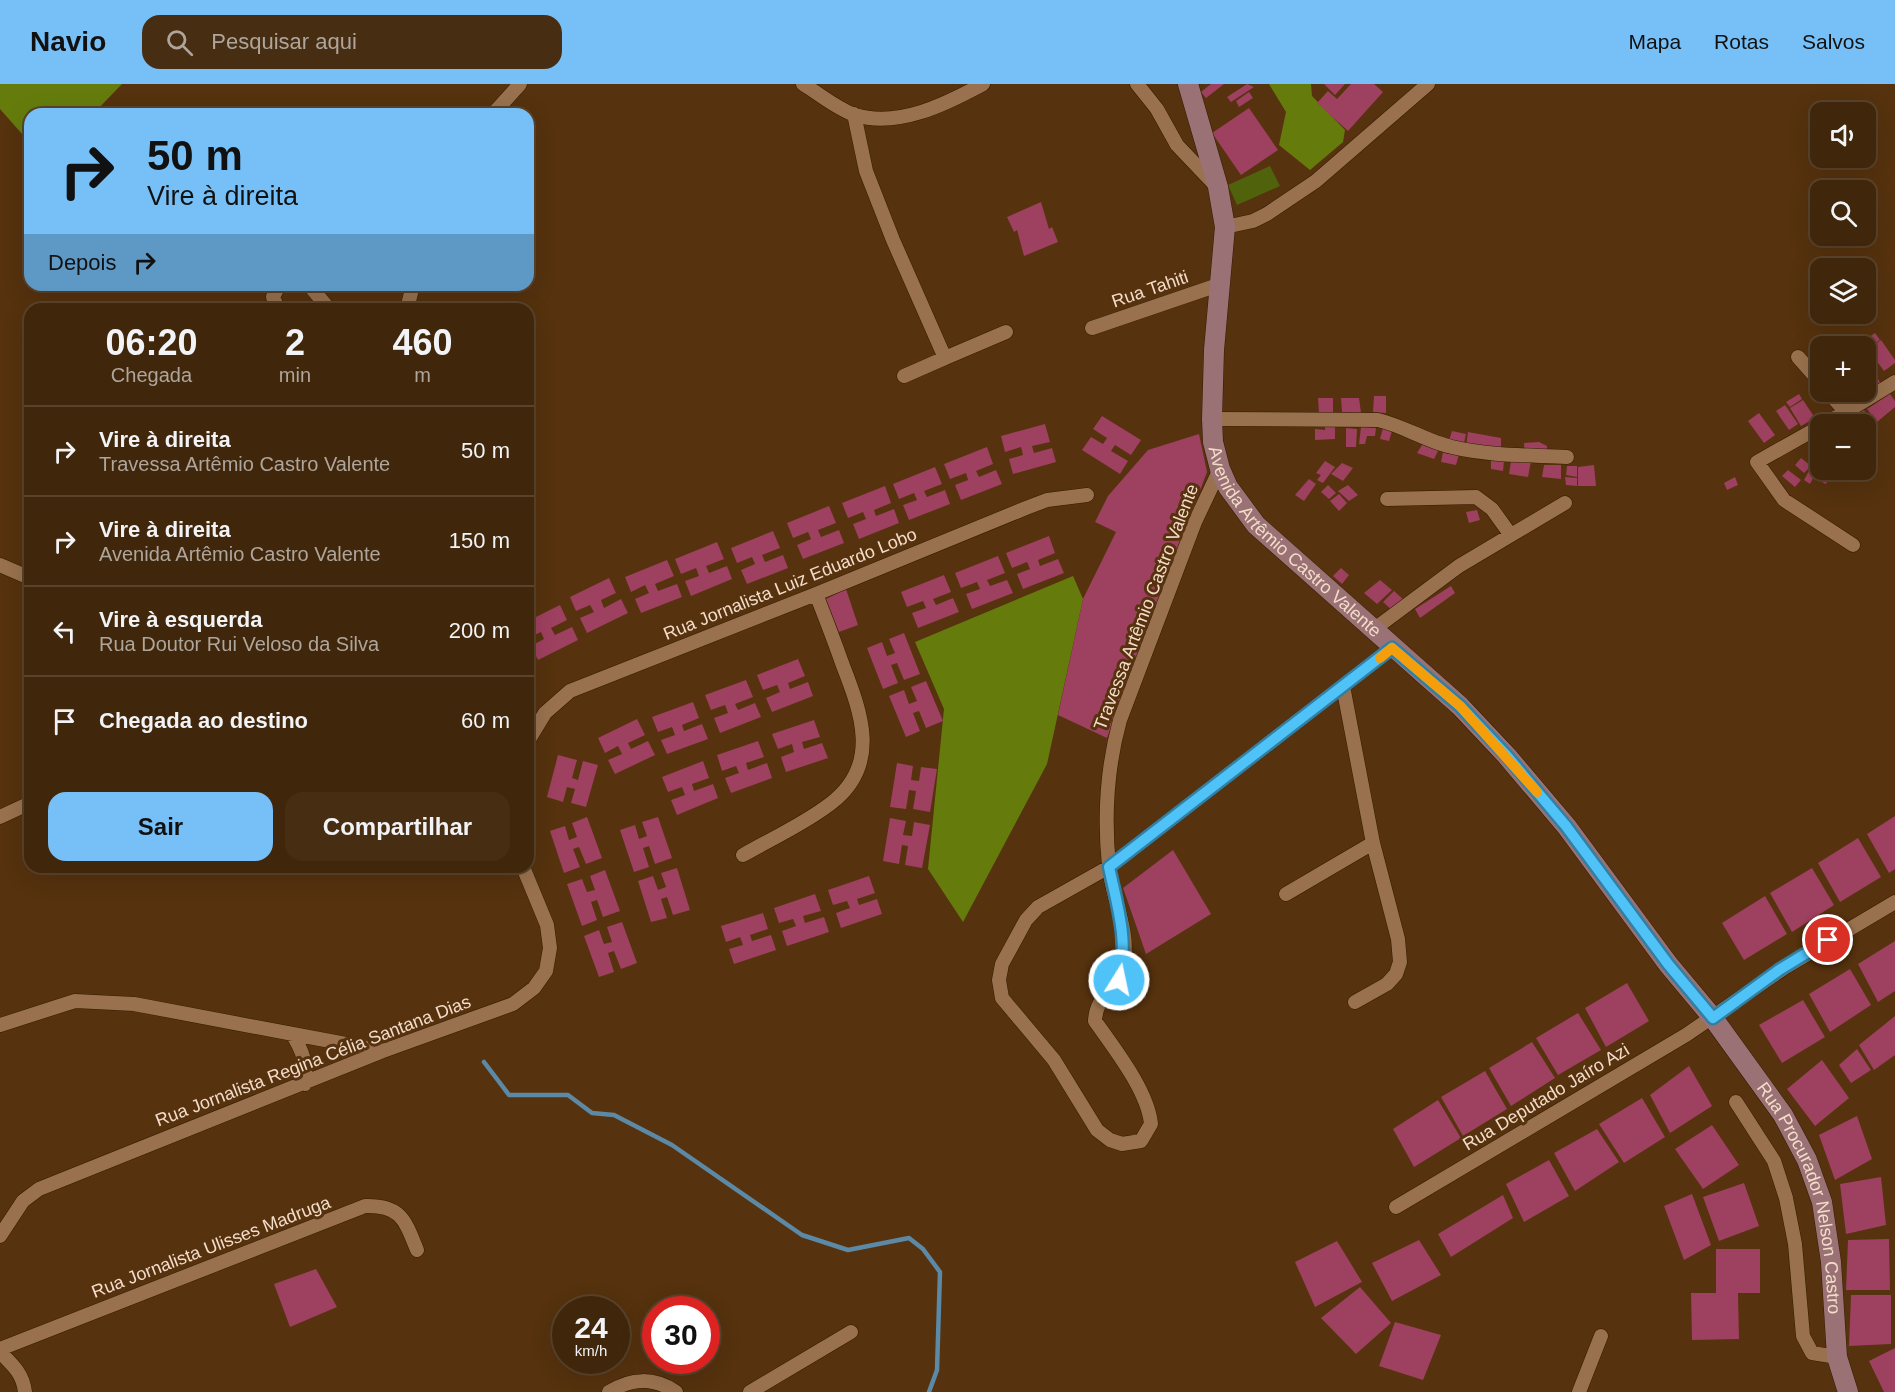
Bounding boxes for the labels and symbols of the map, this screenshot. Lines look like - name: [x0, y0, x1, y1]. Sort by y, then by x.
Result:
- street label: Rua Tahiti: [1109, 267, 1191, 311]
- street label: Avenida Artêmio Castro Valente: [1205, 444, 1385, 641]
- street label: Travessa Artêmio Castro Valente: [1090, 481, 1202, 733]
- street label: Rua Jornalista Luiz Eduardo Lobo: [661, 524, 919, 644]
- pin: [1802, 914, 1853, 965]
- position arrow: [1087, 948, 1151, 1012]
- street label: Rua Jornalista Regina Célia Santana Dias: [152, 991, 474, 1131]
- street label: Rua Deputado Jaíro Azi: [1459, 1039, 1633, 1155]
- street label: Rua Procurador Nelson Castro: [1753, 1079, 1844, 1315]
- street label: Rua Jornalista Ulisses Madruga: [89, 1192, 334, 1302]
- speed limit sign: 30: [642, 1296, 720, 1374]

